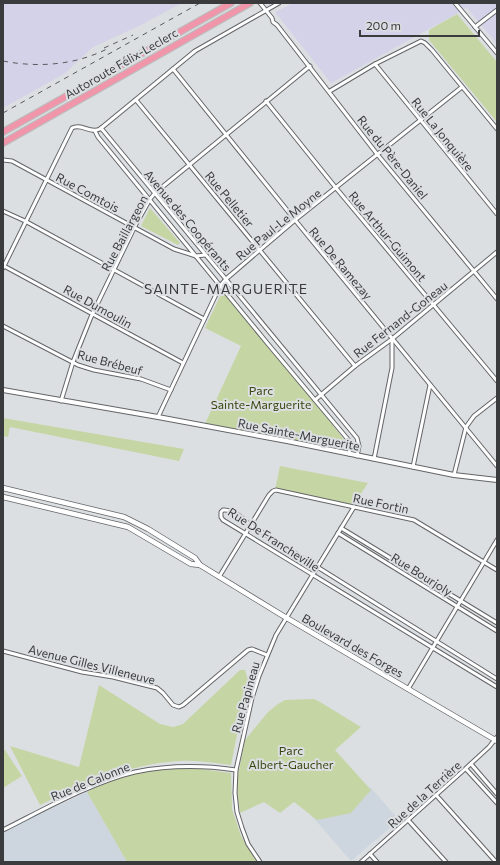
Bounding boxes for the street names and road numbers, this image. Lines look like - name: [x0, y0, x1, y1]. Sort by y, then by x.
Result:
- street label: Autoroute Félix-Leclerc: [62, 25, 180, 101]
- street label: Rue La Jonquière: [408, 94, 477, 174]
- street label: Rue du Père-Daniel: [355, 112, 431, 202]
- street label: Avenue des Coopérants: [142, 167, 234, 273]
- street label: Rue Pelletier: [203, 168, 257, 230]
- street label: Rue Comtois: [54, 169, 122, 215]
- street label: Rue Paul-Le Moyne: [233, 185, 323, 263]
- street label: Rue Arthur-Guimont: [346, 188, 430, 284]
- street label: Rue Baillargeon: [98, 192, 150, 274]
- street label: Rue De Ramezay: [307, 224, 375, 302]
- street label: Rue Fernand-Goneau: [350, 278, 450, 360]
- street label: Rue Dumoulin: [61, 281, 135, 331]
- street label: Rue Brébeuf: [76, 347, 144, 377]
- street label: Rue Sainte-Marguerite: [237, 415, 361, 453]
- street label: Rue Fortin: [352, 490, 410, 516]
- street label: Rue De Francheville: [226, 504, 322, 574]
- street label: Rue Bourjoly: [389, 550, 455, 598]
- street label: Boulevard des Forges: [300, 610, 406, 680]
- street label: Avenue Gilles Villeneuve: [27, 641, 157, 687]
- street label: Rue Papineau: [228, 660, 262, 734]
- street label: Rue de la Terrière: [385, 758, 463, 830]
- street label: Rue de Calonne: [49, 759, 131, 803]

